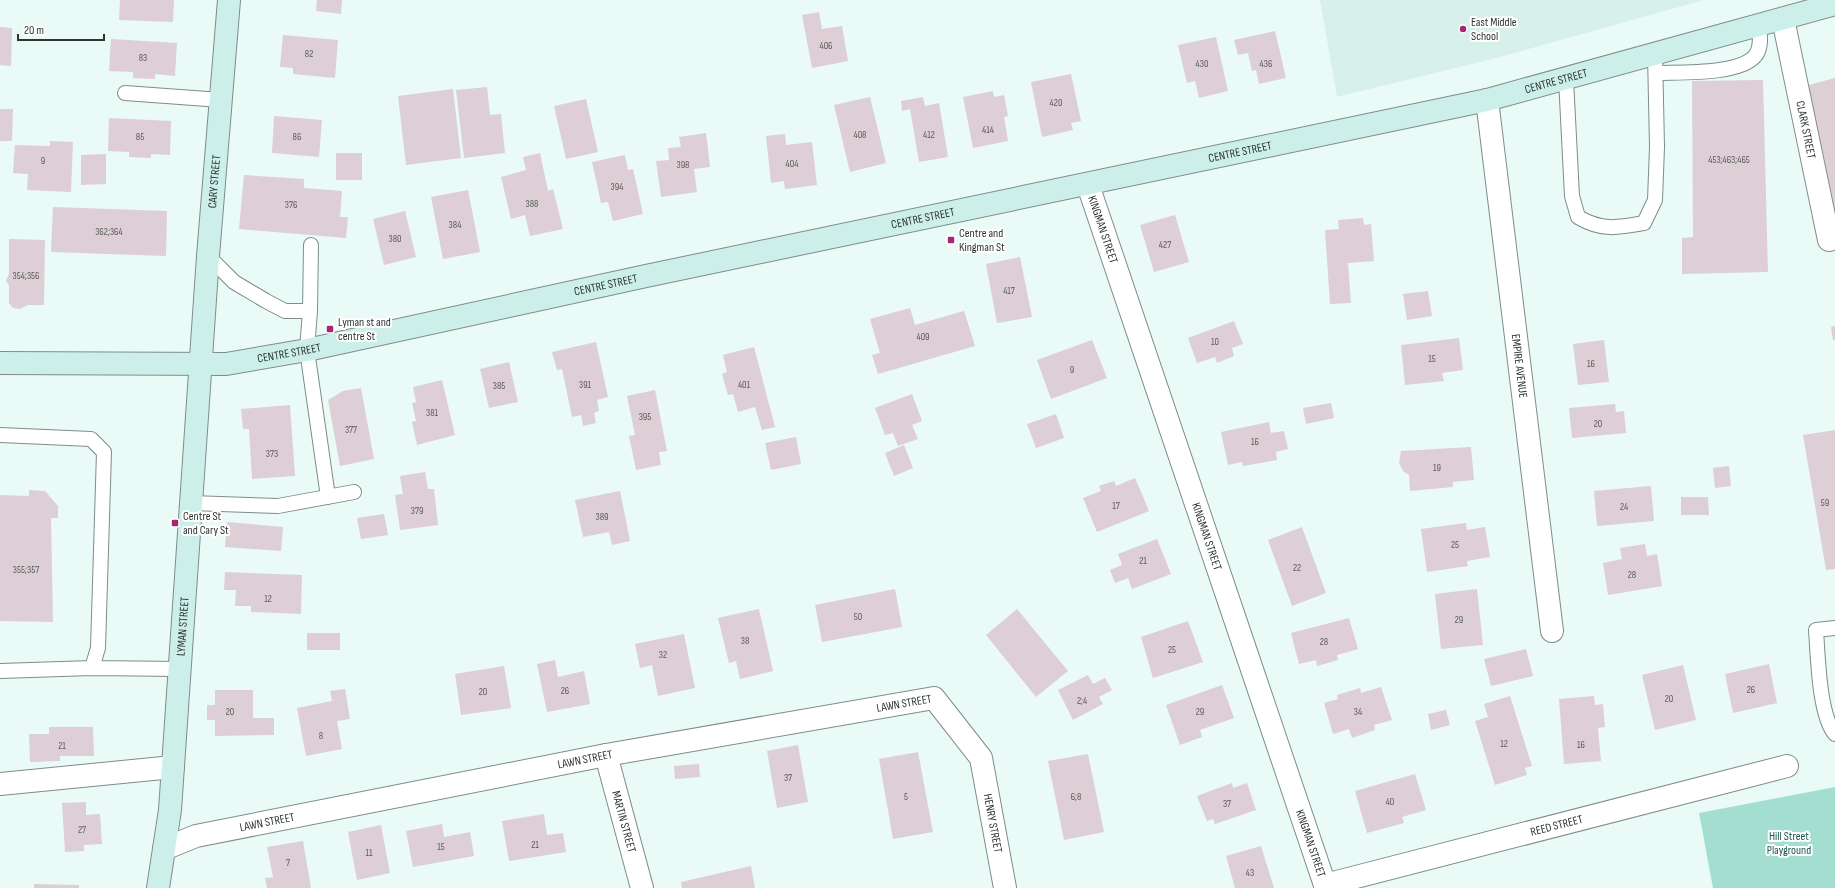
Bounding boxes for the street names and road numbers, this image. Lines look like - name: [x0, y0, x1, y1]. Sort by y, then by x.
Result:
- street label: CENTRE STREET: [1523, 66, 1589, 97]
- street label: CLARK STREET: [1792, 99, 1819, 160]
- street label: CENTRE STREET: [1207, 138, 1273, 166]
- street label: CARY STREET: [205, 154, 224, 209]
- street label: KINGMAN STREET: [1084, 194, 1121, 266]
- street label: CENTRE STREET: [890, 205, 956, 233]
- street label: CENTRE STREET: [573, 271, 639, 299]
- street label: EMPIRE AVENUE: [1508, 333, 1530, 399]
- street label: CENTRE STREET: [256, 340, 323, 366]
- street label: KINGMAN STREET: [1188, 501, 1225, 573]
- street label: LYMAN STREET: [174, 596, 193, 656]
- street label: LAWN STREET: [875, 692, 933, 716]
- street label: LAWN STREET: [556, 747, 614, 772]
- street label: MARTIN STREET: [608, 789, 639, 854]
- street label: HENRY STREET: [980, 793, 1005, 854]
- street label: KINGMAN STREET: [1292, 808, 1329, 879]
- street label: LAWN STREET: [238, 810, 296, 835]
- street label: REED STREET: [1529, 812, 1584, 840]

